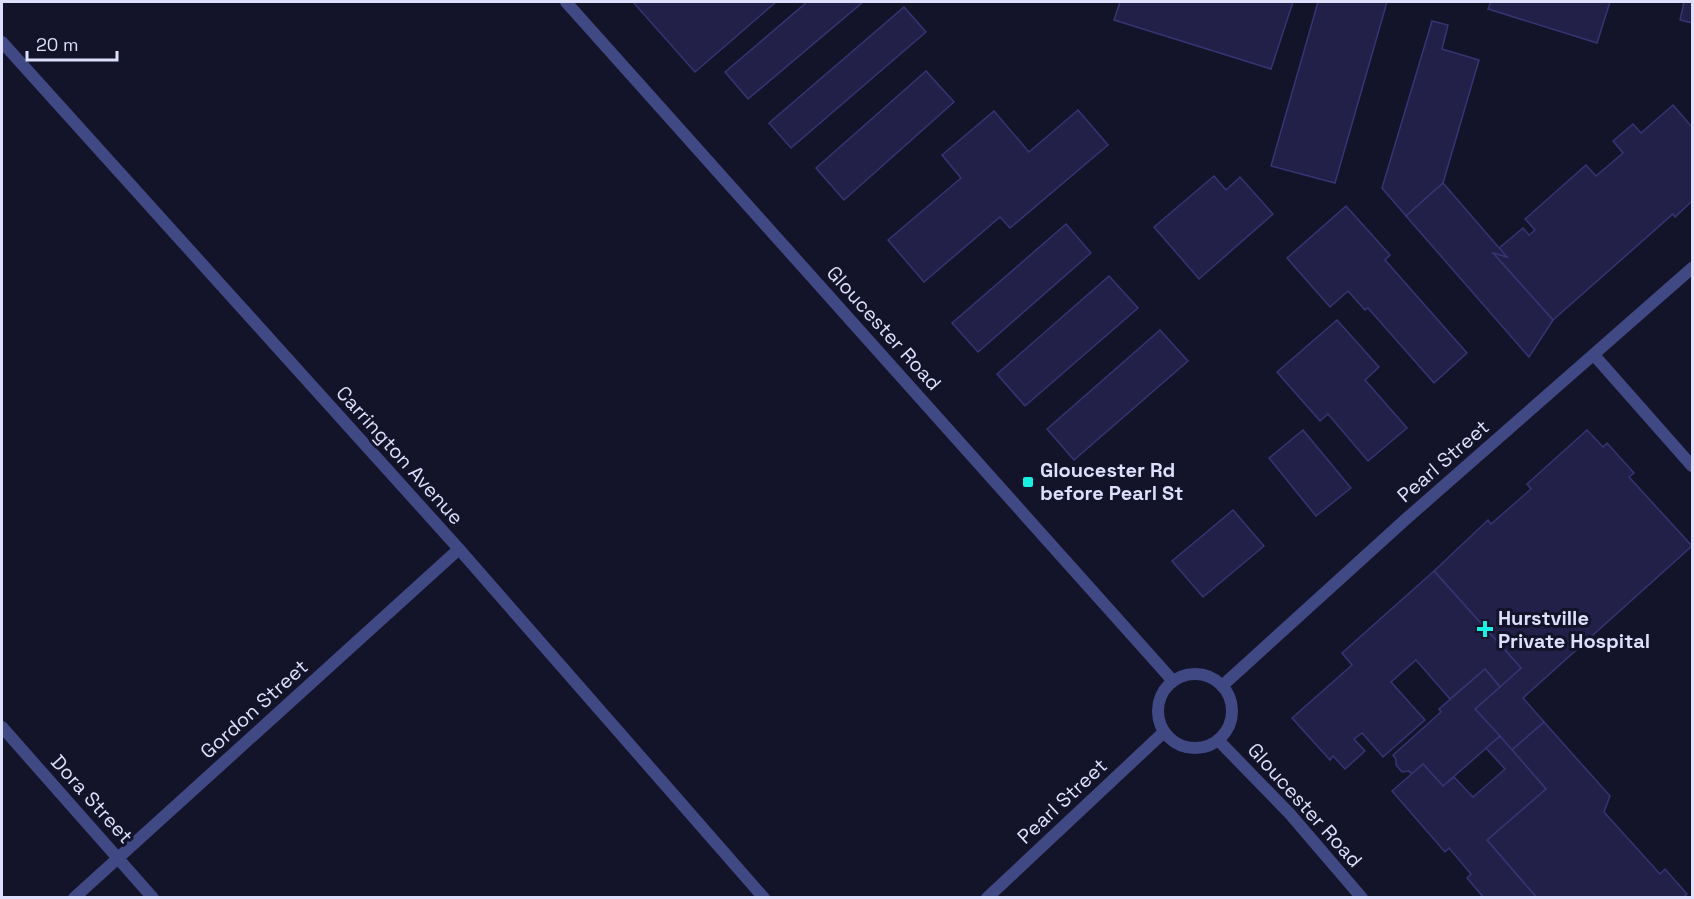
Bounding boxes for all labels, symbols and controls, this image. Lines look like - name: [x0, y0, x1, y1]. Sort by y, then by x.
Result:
- scale bar: [27, 24, 117, 62]
- text: 20 m: [36, 33, 79, 56]
- street label: Gloucester Road: [821, 260, 947, 396]
- street label: Carrington Avenue: [331, 380, 469, 530]
- street label: Pearl Street: [1392, 414, 1494, 508]
- place label: Gloucester Rd before Pearl St: [1040, 457, 1183, 506]
- marker: Gloucester Rd before Pearl St: [1021, 475, 1035, 489]
- place label: Hurstville Private Hospital: [1498, 605, 1650, 654]
- marker: Hurstville Private Hospital: [1476, 620, 1494, 638]
- street label: Gordon Street: [195, 654, 313, 764]
- street label: Gloucester Road: [1242, 737, 1368, 873]
- street label: Dora Street: [45, 749, 139, 849]
- street label: Pearl Street: [1012, 753, 1112, 849]

